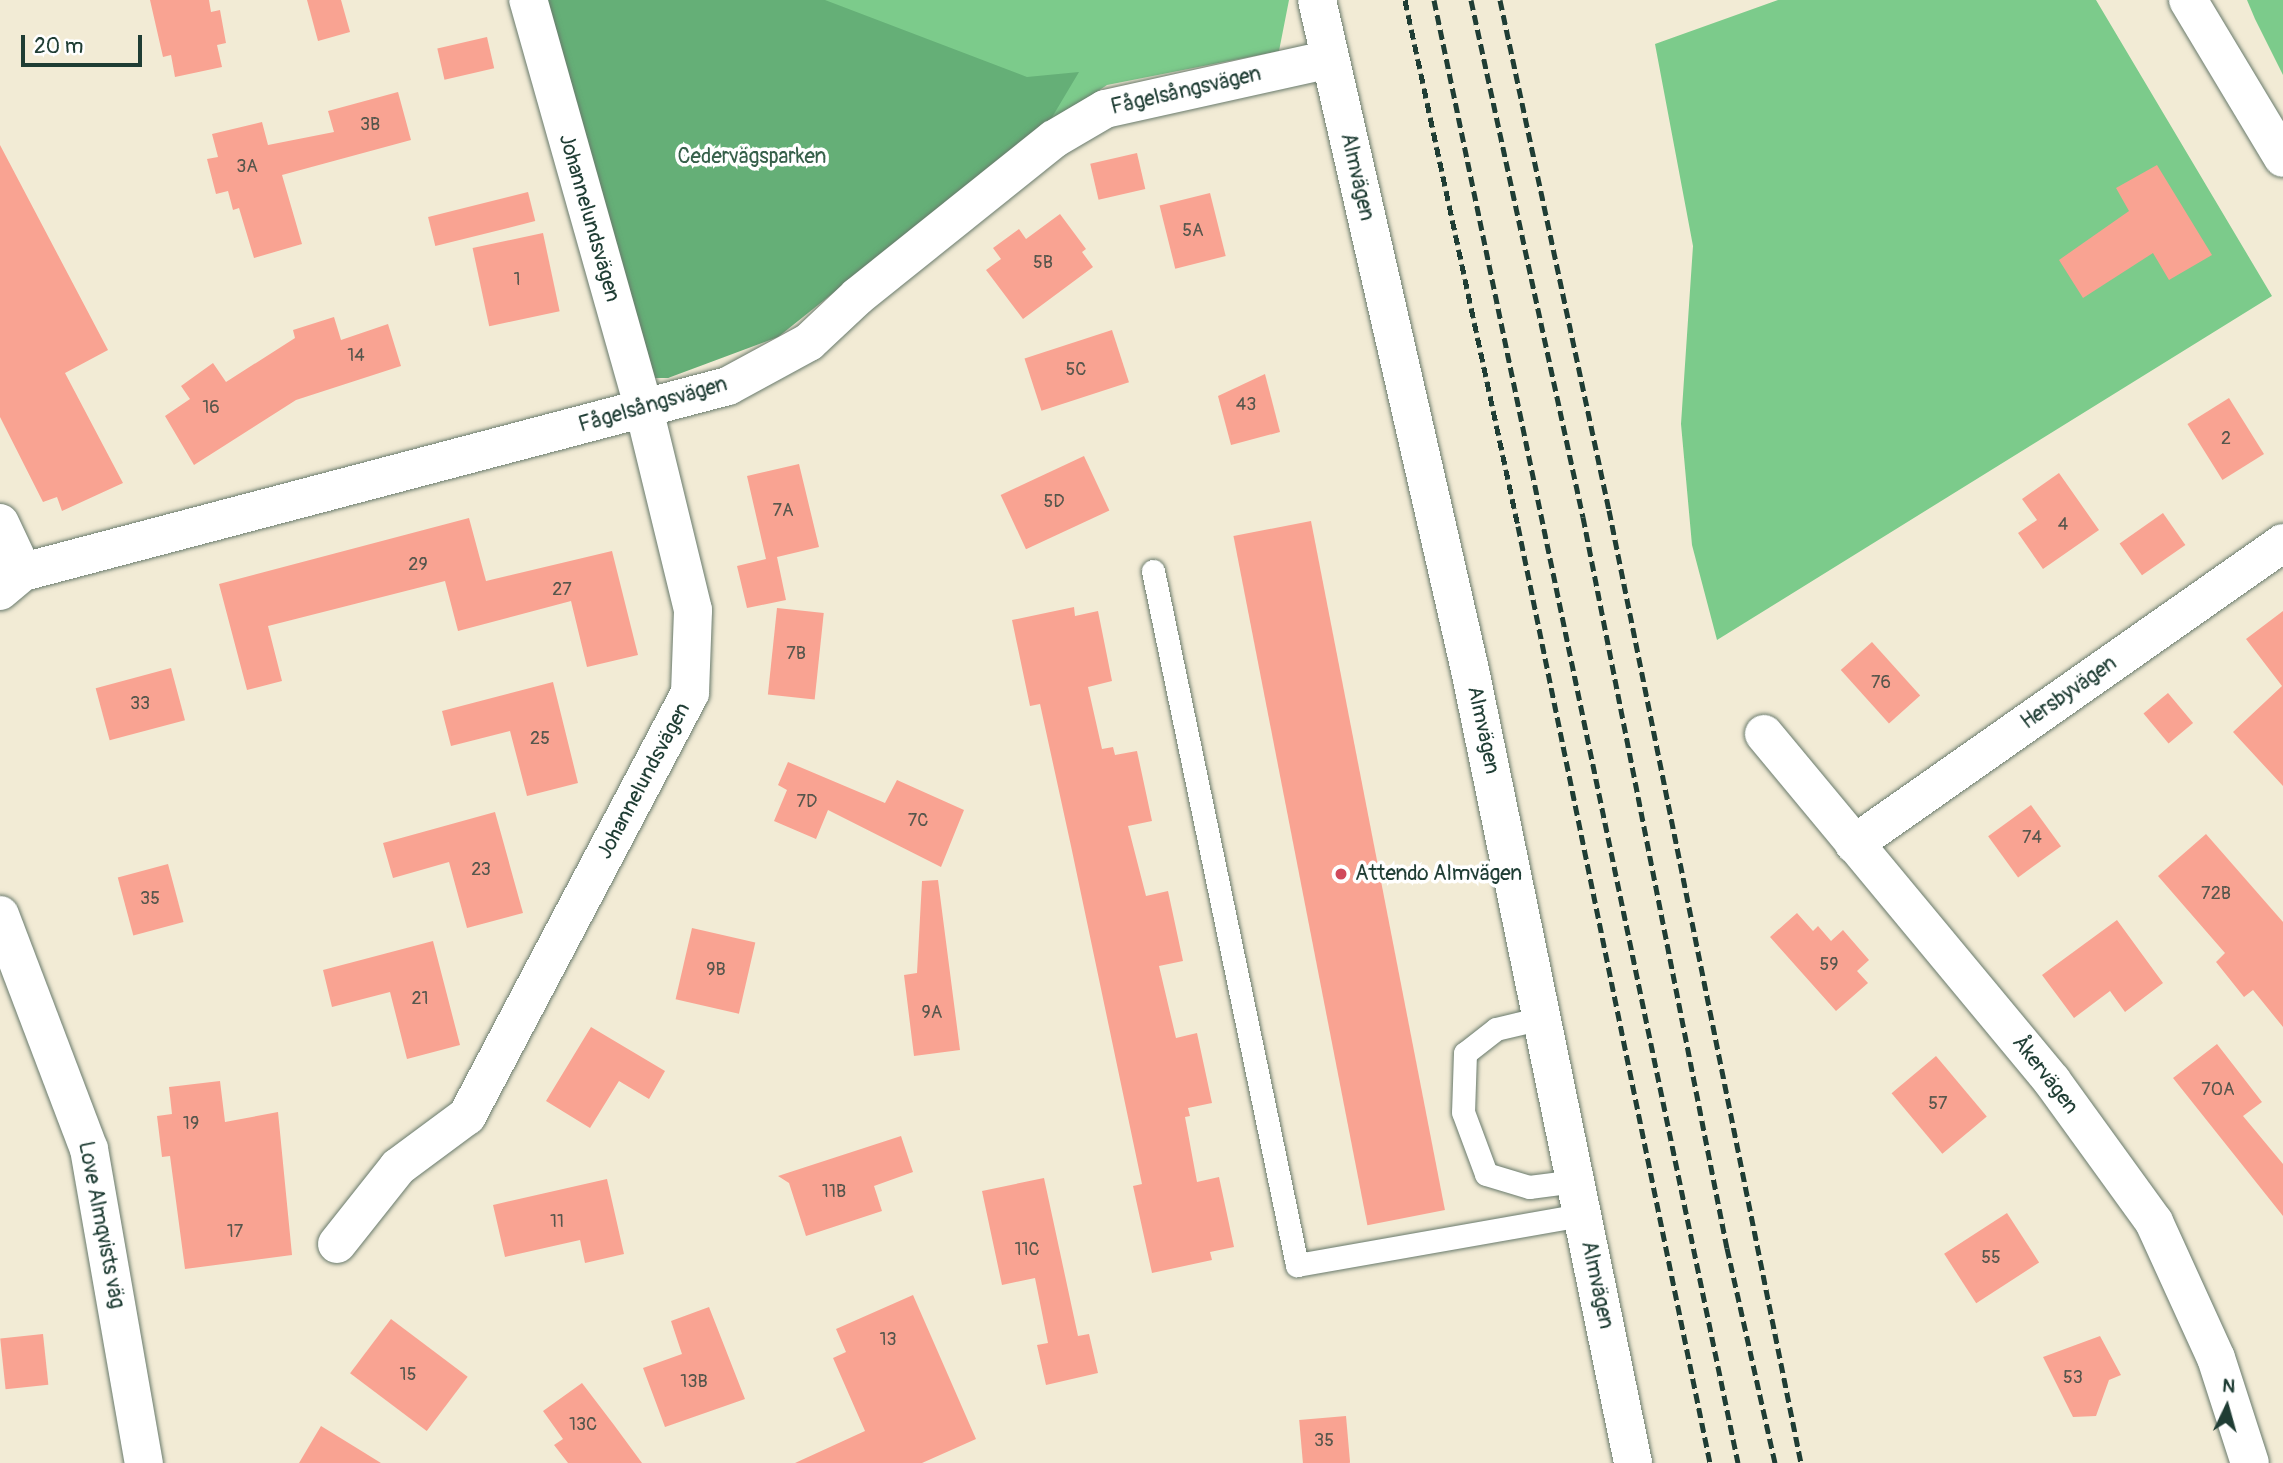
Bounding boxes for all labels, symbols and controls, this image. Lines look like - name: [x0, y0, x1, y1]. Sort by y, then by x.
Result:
- scale bar: [24, 21, 145, 65]
- text: 20 m: [34, 33, 83, 60]
- street label: Fågelsångsvägen: [1108, 61, 1264, 121]
- house number: 3B: [360, 114, 380, 136]
- street label: Johannelundsvägen: [553, 131, 625, 305]
- street label: Almvägen: [1335, 131, 1379, 223]
- park label: Cedervägsparken: [678, 144, 826, 170]
- house number: 3A: [236, 156, 258, 178]
- house number: 5A: [1182, 220, 1204, 242]
- house number: 5B: [1033, 252, 1053, 274]
- house number: 1: [513, 269, 521, 291]
- house number: 14: [347, 345, 365, 367]
- house number: 5C: [1066, 359, 1086, 381]
- street label: Fågelsångsvägen: [576, 372, 730, 438]
- house number: 43: [1236, 394, 1256, 416]
- house number: 16: [202, 397, 220, 419]
- house number: 2: [2221, 428, 2231, 450]
- house number: 5D: [1043, 491, 1065, 513]
- house number: 7A: [772, 500, 794, 522]
- house number: 4: [2058, 514, 2068, 536]
- house number: 29: [408, 554, 428, 576]
- house number: 27: [552, 579, 572, 601]
- house number: 7B: [786, 643, 806, 665]
- street label: Hersbyvägen: [2016, 651, 2122, 735]
- house number: 76: [1871, 672, 1891, 694]
- street label: Almvägen: [1461, 684, 1505, 776]
- house number: 33: [130, 693, 150, 715]
- street label: Johannelundsvägen: [592, 699, 696, 863]
- house number: 25: [530, 728, 550, 750]
- house number: 7D: [797, 791, 817, 813]
- house number: 7C: [908, 810, 928, 832]
- house number: 74: [2022, 827, 2042, 849]
- house number: 23: [471, 859, 491, 881]
- place label: Attendo Almvägen: [1355, 861, 1522, 887]
- marker: Attendo Almvägen: [1333, 866, 1349, 882]
- house number: 72B: [2201, 883, 2231, 905]
- house number: 35: [140, 888, 160, 910]
- house number: 59: [1819, 954, 1839, 976]
- house number: 9B: [706, 959, 726, 981]
- house number: 21: [411, 988, 429, 1010]
- house number: 9A: [922, 1002, 942, 1024]
- street label: Åkervägen: [2007, 1031, 2083, 1119]
- house number: 70A: [2201, 1079, 2235, 1101]
- house number: 57: [1928, 1093, 1948, 1115]
- house number: 19: [183, 1113, 199, 1135]
- street label: Love Almqvists väg: [72, 1139, 130, 1311]
- house number: 11B: [822, 1181, 846, 1203]
- house number: 11: [550, 1211, 564, 1233]
- house number: 17: [227, 1221, 243, 1243]
- house number: 11C: [1014, 1239, 1040, 1261]
- street label: Almvägen: [1575, 1239, 1619, 1331]
- house number: 55: [1981, 1247, 2001, 1269]
- house number: 13: [879, 1329, 897, 1351]
- house number: 15: [400, 1364, 416, 1386]
- house number: 53: [2063, 1367, 2083, 1389]
- house number: 13B: [680, 1371, 708, 1393]
- north arrow: [2192, 1372, 2262, 1442]
- text: N: [2221, 1374, 2236, 1399]
- house number: 13C: [569, 1414, 597, 1436]
- house number: 35: [1314, 1430, 1334, 1452]

